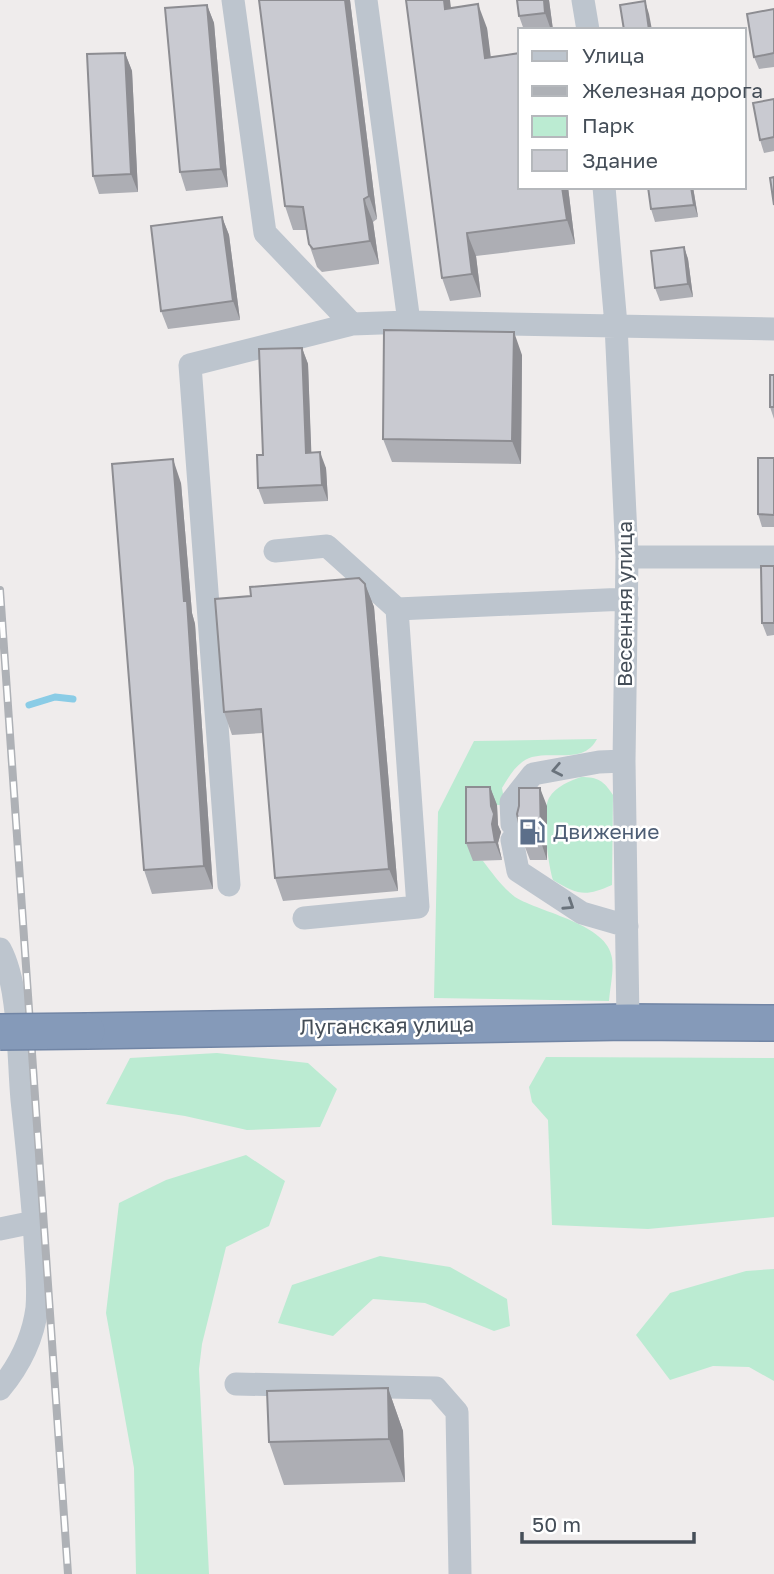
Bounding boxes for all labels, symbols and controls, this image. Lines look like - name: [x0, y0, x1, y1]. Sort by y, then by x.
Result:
- legend: [518, 28, 746, 189]
- text: Улица: [582, 42, 645, 68]
- text: Железная дорога: [582, 77, 763, 103]
- text: Парк: [582, 112, 635, 138]
- text: Здание: [582, 147, 658, 173]
- street label: Весенняя улица: [611, 521, 637, 687]
- one-way arrow: [551, 762, 562, 777]
- fuel station icon: Движение: [517, 817, 547, 847]
- place label: Движение: [553, 818, 659, 844]
- one-way arrow: [562, 897, 575, 910]
- street label: Луганская улица: [299, 1010, 475, 1040]
- scale bar: [522, 1500, 694, 1544]
- text: 50 m: [532, 1511, 581, 1537]

